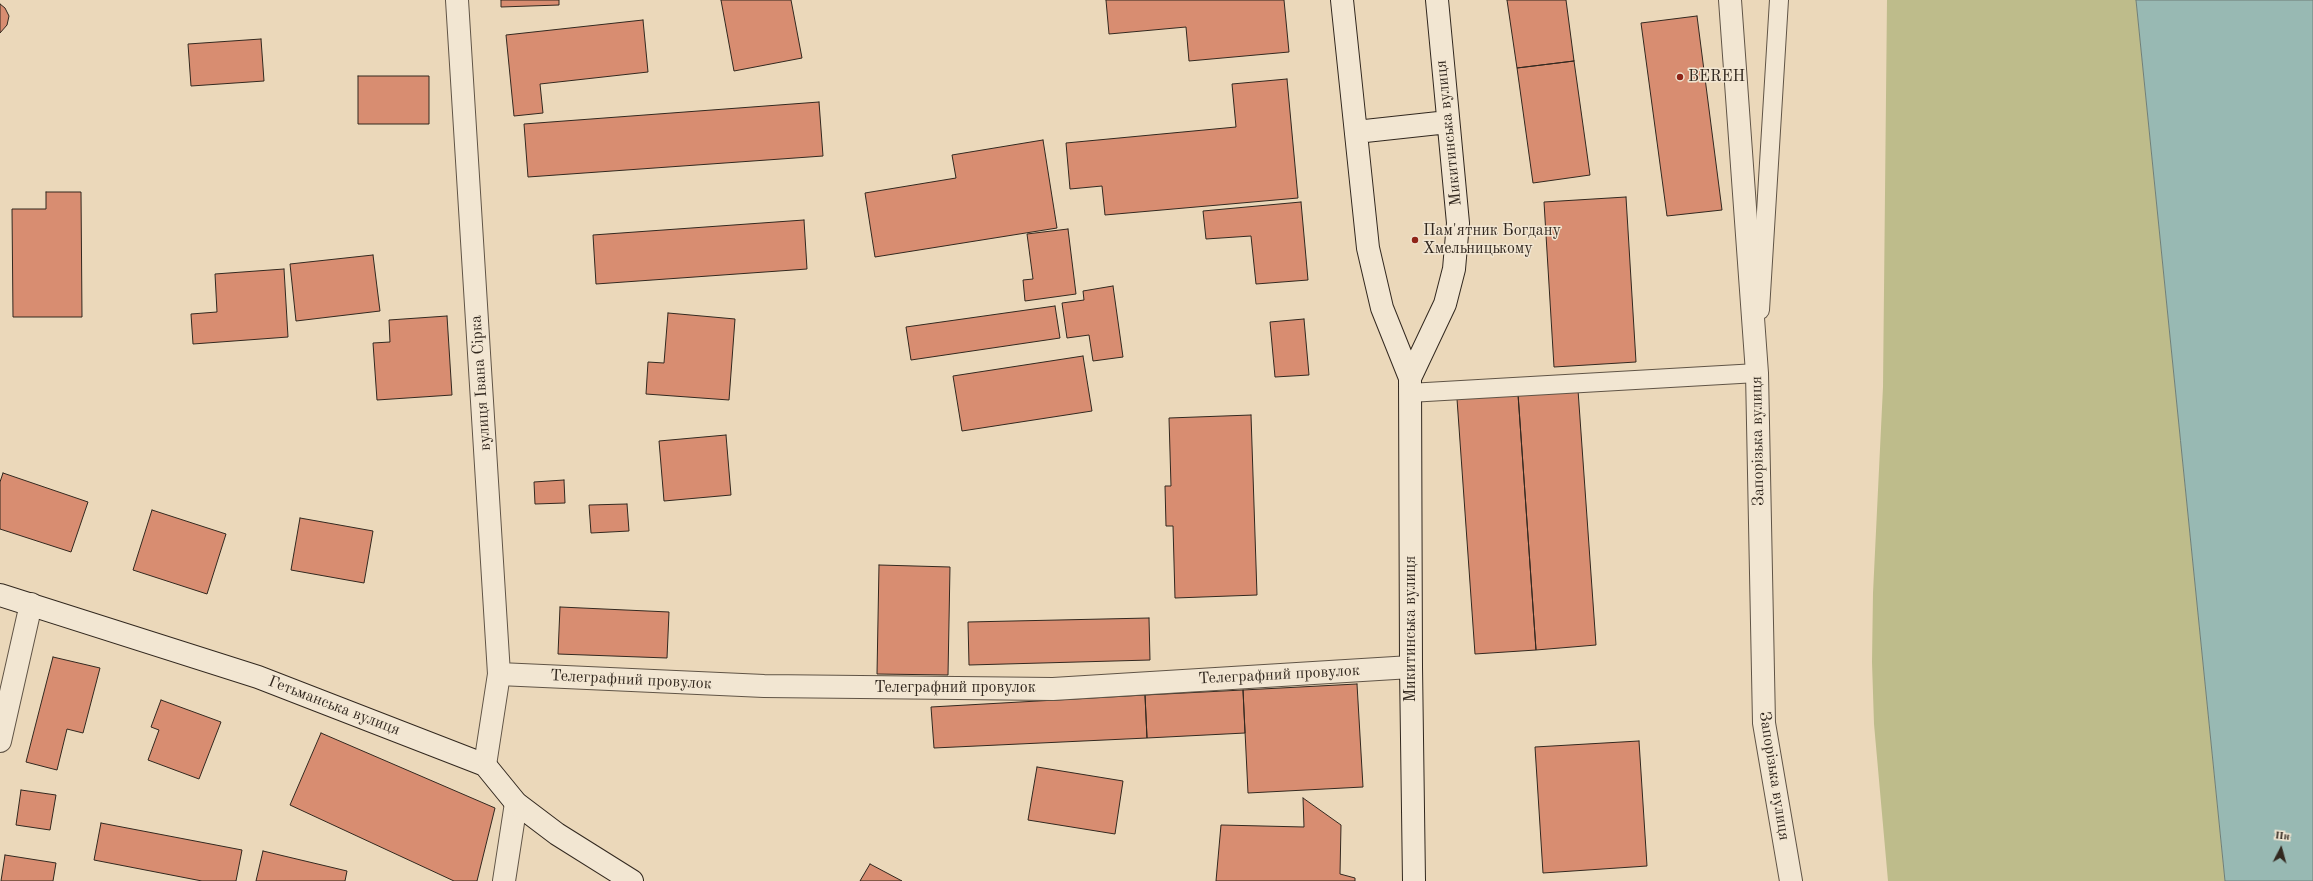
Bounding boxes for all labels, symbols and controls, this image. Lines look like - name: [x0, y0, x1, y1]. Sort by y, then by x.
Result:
- street label: Микитинська вулиця: [1432, 59, 1466, 207]
- place label: BEREH: [1688, 67, 1745, 87]
- marker: BEREH: [1675, 72, 1685, 82]
- place label: Пам'ятник Богдану Хмельницькому: [1423, 221, 1561, 259]
- marker: Пам'ятник Богдану Хмельницькому: [1410, 235, 1420, 245]
- street label: вулиця Івана Сірка: [467, 315, 495, 451]
- street label: Запорізька вулиця: [1747, 376, 1769, 506]
- street label: Микитинська вулиця: [1401, 556, 1421, 702]
- street label: Телеграфний провулок: [1198, 661, 1360, 689]
- street label: Телеграфний провулок: [550, 666, 712, 694]
- street label: Гетьманська вулиця: [265, 672, 403, 740]
- street label: Телеграфний провулок: [874, 678, 1036, 698]
- street label: Запорізька вулиця: [1754, 710, 1794, 842]
- north arrow: [2261, 829, 2301, 869]
- text: Пн: [2274, 830, 2290, 843]

